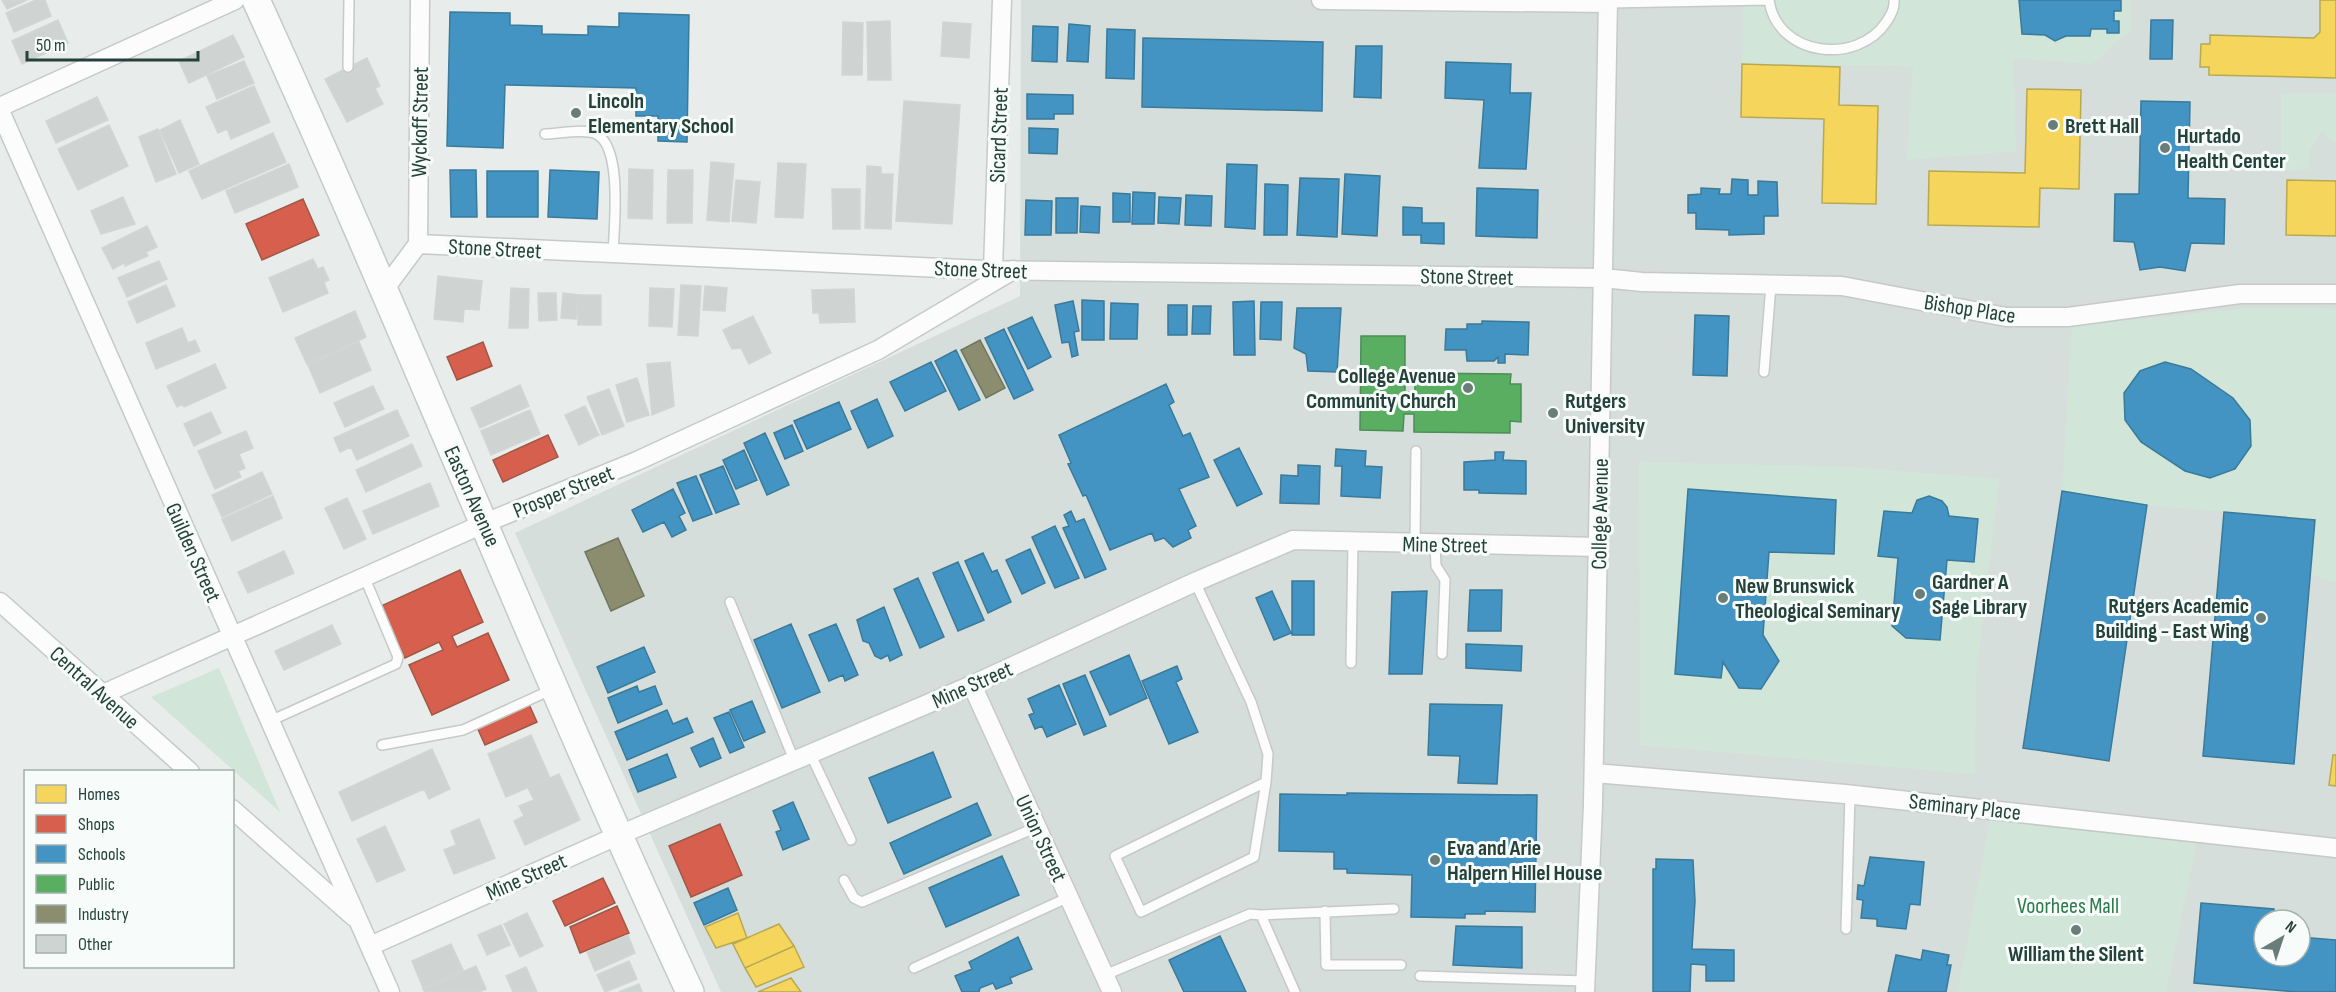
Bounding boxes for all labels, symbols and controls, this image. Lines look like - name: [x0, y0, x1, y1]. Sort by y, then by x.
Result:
- scale bar: [27, 24, 198, 62]
- text: 50 m: [36, 35, 66, 56]
- street label: Wyckoff Street: [406, 66, 435, 178]
- street label: Sicard Street: [984, 87, 1015, 183]
- place label: Lincoln Elementary School: [588, 88, 734, 140]
- marker: Lincoln Elementary School: [569, 106, 583, 120]
- place label: Brett Hall: [2065, 113, 2139, 140]
- marker: Brett Hall: [2046, 118, 2060, 132]
- place label: Hurtado Health Center: [2177, 123, 2286, 175]
- marker: Hurtado Health Center: [2158, 141, 2172, 155]
- street label: Stone Street: [448, 234, 542, 265]
- street label: Stone Street: [934, 255, 1028, 286]
- street label: Stone Street: [1420, 263, 1514, 292]
- street label: Bishop Place: [1922, 289, 2017, 330]
- place label: College Avenue Community Church: [1306, 363, 1456, 415]
- marker: College Avenue Community Church: [1461, 381, 1475, 395]
- place label: Rutgers University: [1565, 388, 1645, 440]
- marker: Rutgers University: [1546, 406, 1560, 420]
- street label: Easton Avenue: [437, 442, 506, 551]
- street label: College Avenue: [1586, 458, 1615, 570]
- street label: Prosper Street: [509, 460, 618, 525]
- street label: Guilden Street: [159, 499, 227, 607]
- street label: Mine Street: [1402, 531, 1488, 560]
- place label: Gardner A Sage Library: [1932, 569, 2027, 621]
- place label: New Brunswick Theological Seminary: [1735, 573, 1900, 625]
- marker: Gardner A Sage Library: [1913, 587, 1927, 601]
- marker: New Brunswick Theological Seminary: [1716, 591, 1730, 605]
- place label: Rutgers Academic Building - East Wing: [2095, 593, 2249, 645]
- marker: Rutgers Academic Building - East Wing: [2254, 611, 2268, 625]
- street label: Central Avenue: [44, 641, 144, 735]
- street label: Mine Street: [928, 656, 1017, 715]
- legend: [24, 770, 234, 968]
- text: Homes: [78, 784, 120, 805]
- street label: Seminary Place: [1908, 788, 2022, 827]
- street label: Union Street: [1009, 791, 1073, 887]
- text: Shops: [78, 814, 115, 835]
- place label: Eva and Arie Halpern Hillel House: [1447, 835, 1602, 887]
- text: Schools: [78, 844, 125, 865]
- street label: Mine Street: [482, 848, 571, 907]
- marker: Eva and Arie Halpern Hillel House: [1428, 853, 1442, 867]
- text: Public: [78, 874, 115, 895]
- park label: Voorhees Mall: [2017, 893, 2119, 920]
- text: Industry: [78, 904, 129, 925]
- north arrow: [2252, 908, 2312, 968]
- text: N: [2281, 917, 2300, 938]
- marker: William the Silent: [2069, 923, 2083, 937]
- text: Other: [78, 934, 112, 955]
- place label: William the Silent: [2008, 941, 2144, 968]

